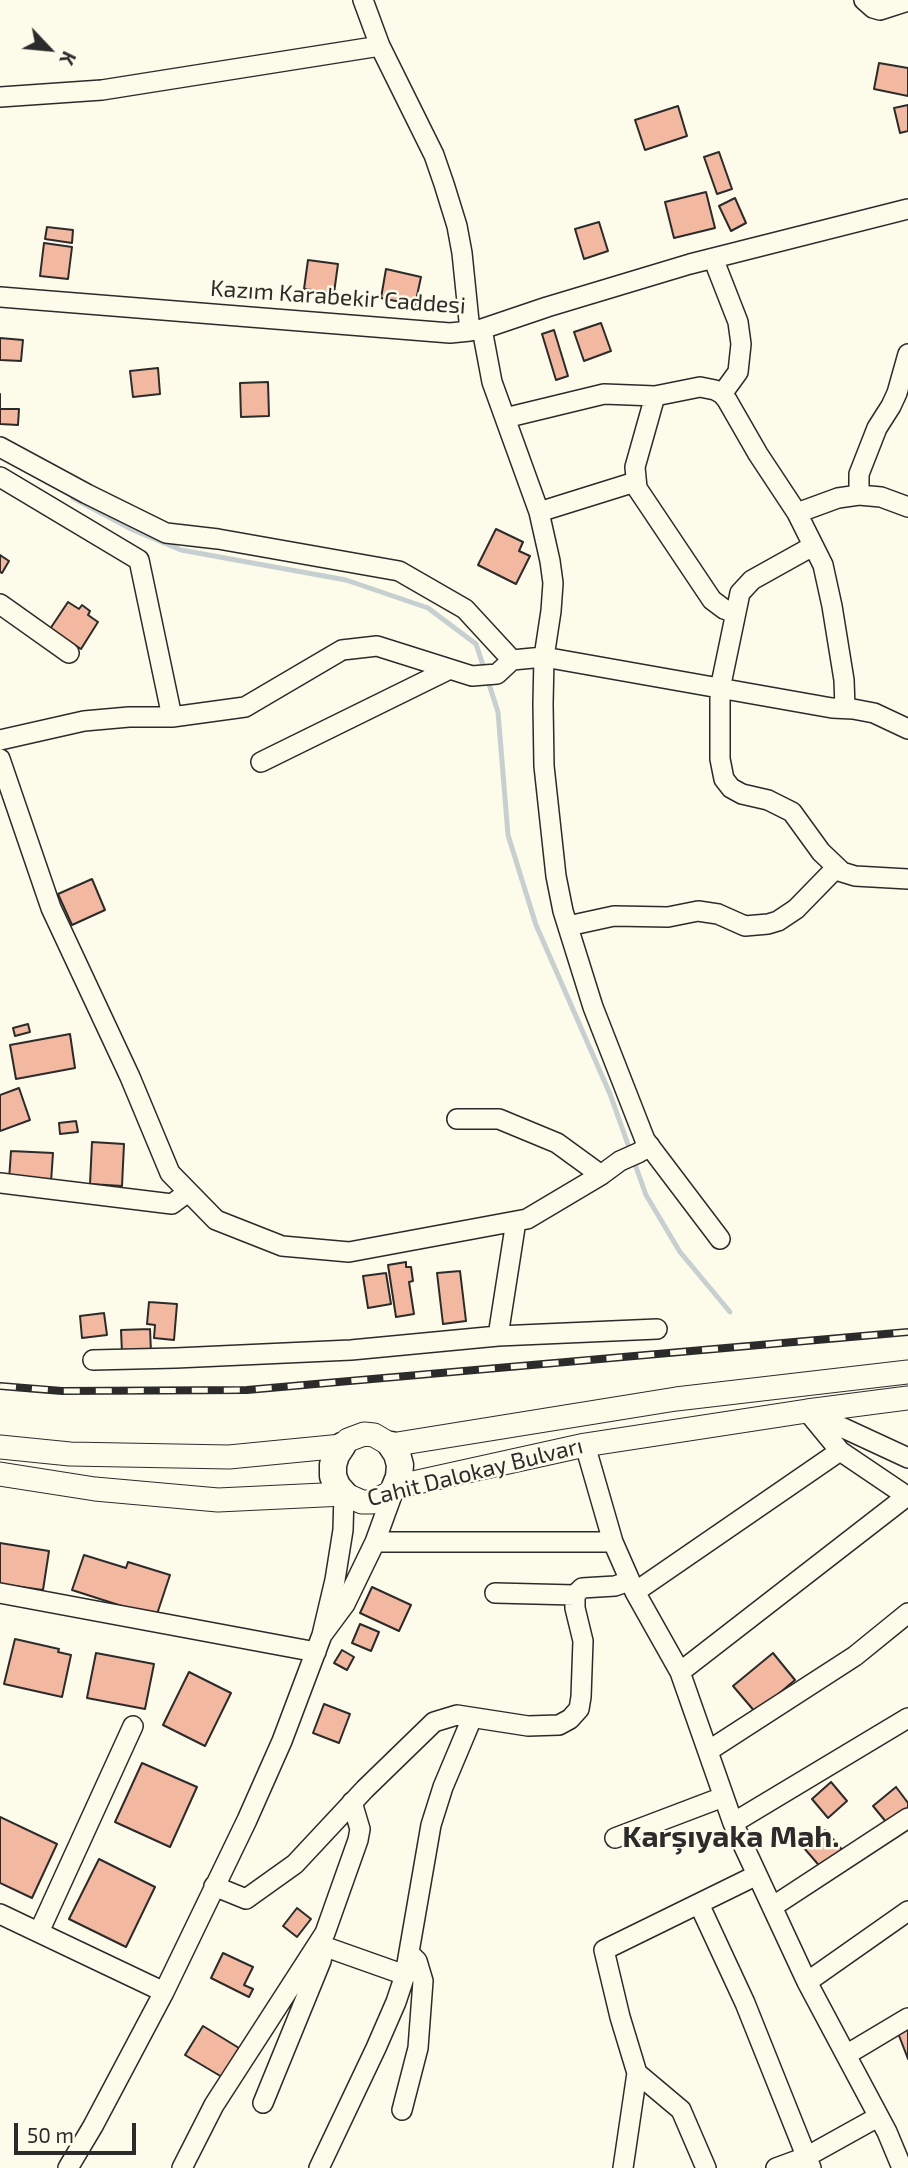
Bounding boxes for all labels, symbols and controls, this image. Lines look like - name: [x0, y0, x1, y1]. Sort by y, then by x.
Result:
- north arrow: [14, 14, 84, 84]
- text: K: [55, 48, 81, 69]
- street label: Kazım Karabekir Caddesi: [209, 274, 467, 320]
- street label: Cahit Dalokay Bulvarı: [364, 1432, 586, 1512]
- district label: Karşıyaka Mah.: [622, 1819, 840, 1855]
- scale bar: [18, 2108, 140, 2152]
- text: 50 m: [27, 2122, 74, 2147]

